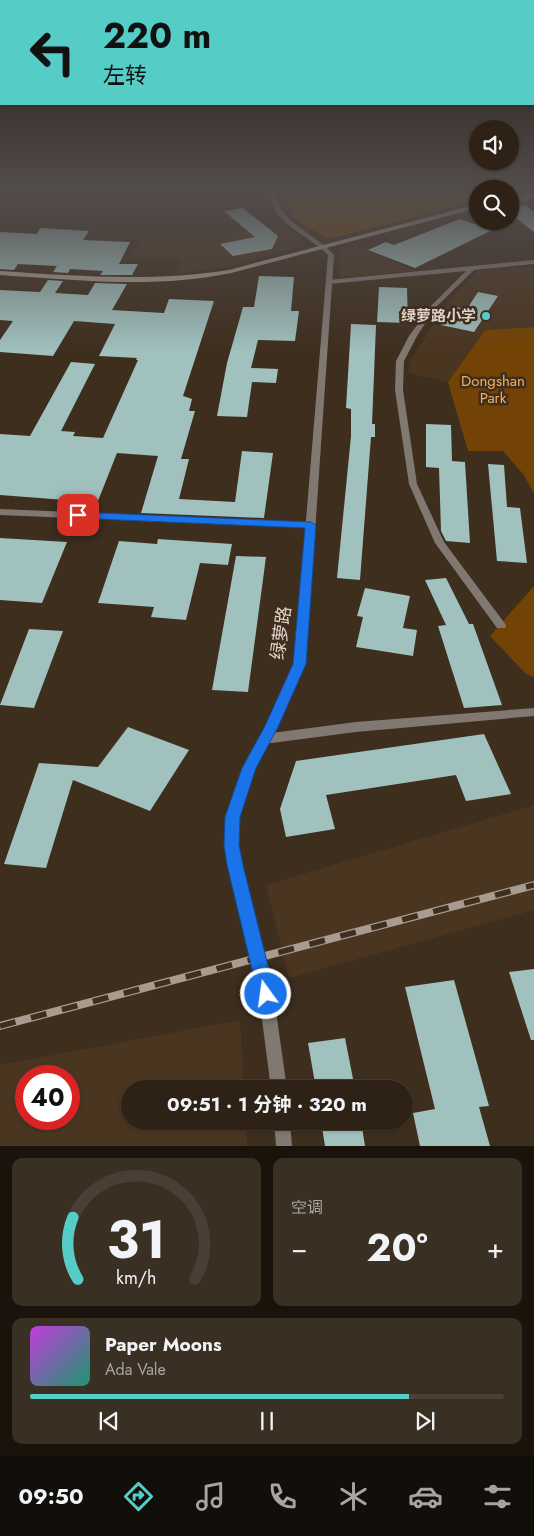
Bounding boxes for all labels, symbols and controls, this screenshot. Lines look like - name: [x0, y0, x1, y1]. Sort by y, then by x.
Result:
- text: 220 m: [103, 11, 211, 61]
- icon: left: [20, 20, 85, 85]
- text: 左转: [103, 59, 147, 91]
- map controls: [469, 120, 519, 230]
- button: sound: [469, 120, 519, 170]
- button: search: [469, 180, 519, 230]
- place label: 绿萝路小学: [401, 305, 476, 327]
- marker: 绿萝路小学: [480, 310, 492, 322]
- park label: Dongshan Park: [461, 370, 525, 409]
- pin: [57, 494, 99, 536]
- icon: arrive: [64, 501, 92, 529]
- street label: 绿萝路: [264, 604, 298, 662]
- position arrow: [239, 967, 291, 1019]
- speed limit sign: 40: [15, 1065, 80, 1130]
- text: 09:51 · 1 分钟 · 320 m: [167, 1091, 367, 1118]
- text: 空调: [291, 1196, 323, 1219]
- text: 31: [107, 1202, 166, 1278]
- text: 20°: [366, 1220, 428, 1275]
- text: −: [291, 1228, 308, 1269]
- text: +: [487, 1228, 504, 1269]
- text: km/h: [116, 1265, 157, 1291]
- text: Paper Moons: [105, 1331, 222, 1358]
- text: Ada Vale: [105, 1358, 166, 1381]
- icon: previous: [95, 1407, 123, 1435]
- icon: pause: [253, 1407, 281, 1435]
- icon: next: [411, 1407, 439, 1435]
- icon: directions: [121, 1479, 156, 1514]
- icon: music: [193, 1479, 228, 1514]
- icon: phone: [265, 1479, 300, 1514]
- icon: climate: [336, 1479, 371, 1514]
- icon: car: [408, 1479, 443, 1514]
- icon: filters: [480, 1479, 515, 1514]
- text: 09:50: [18, 1480, 84, 1512]

